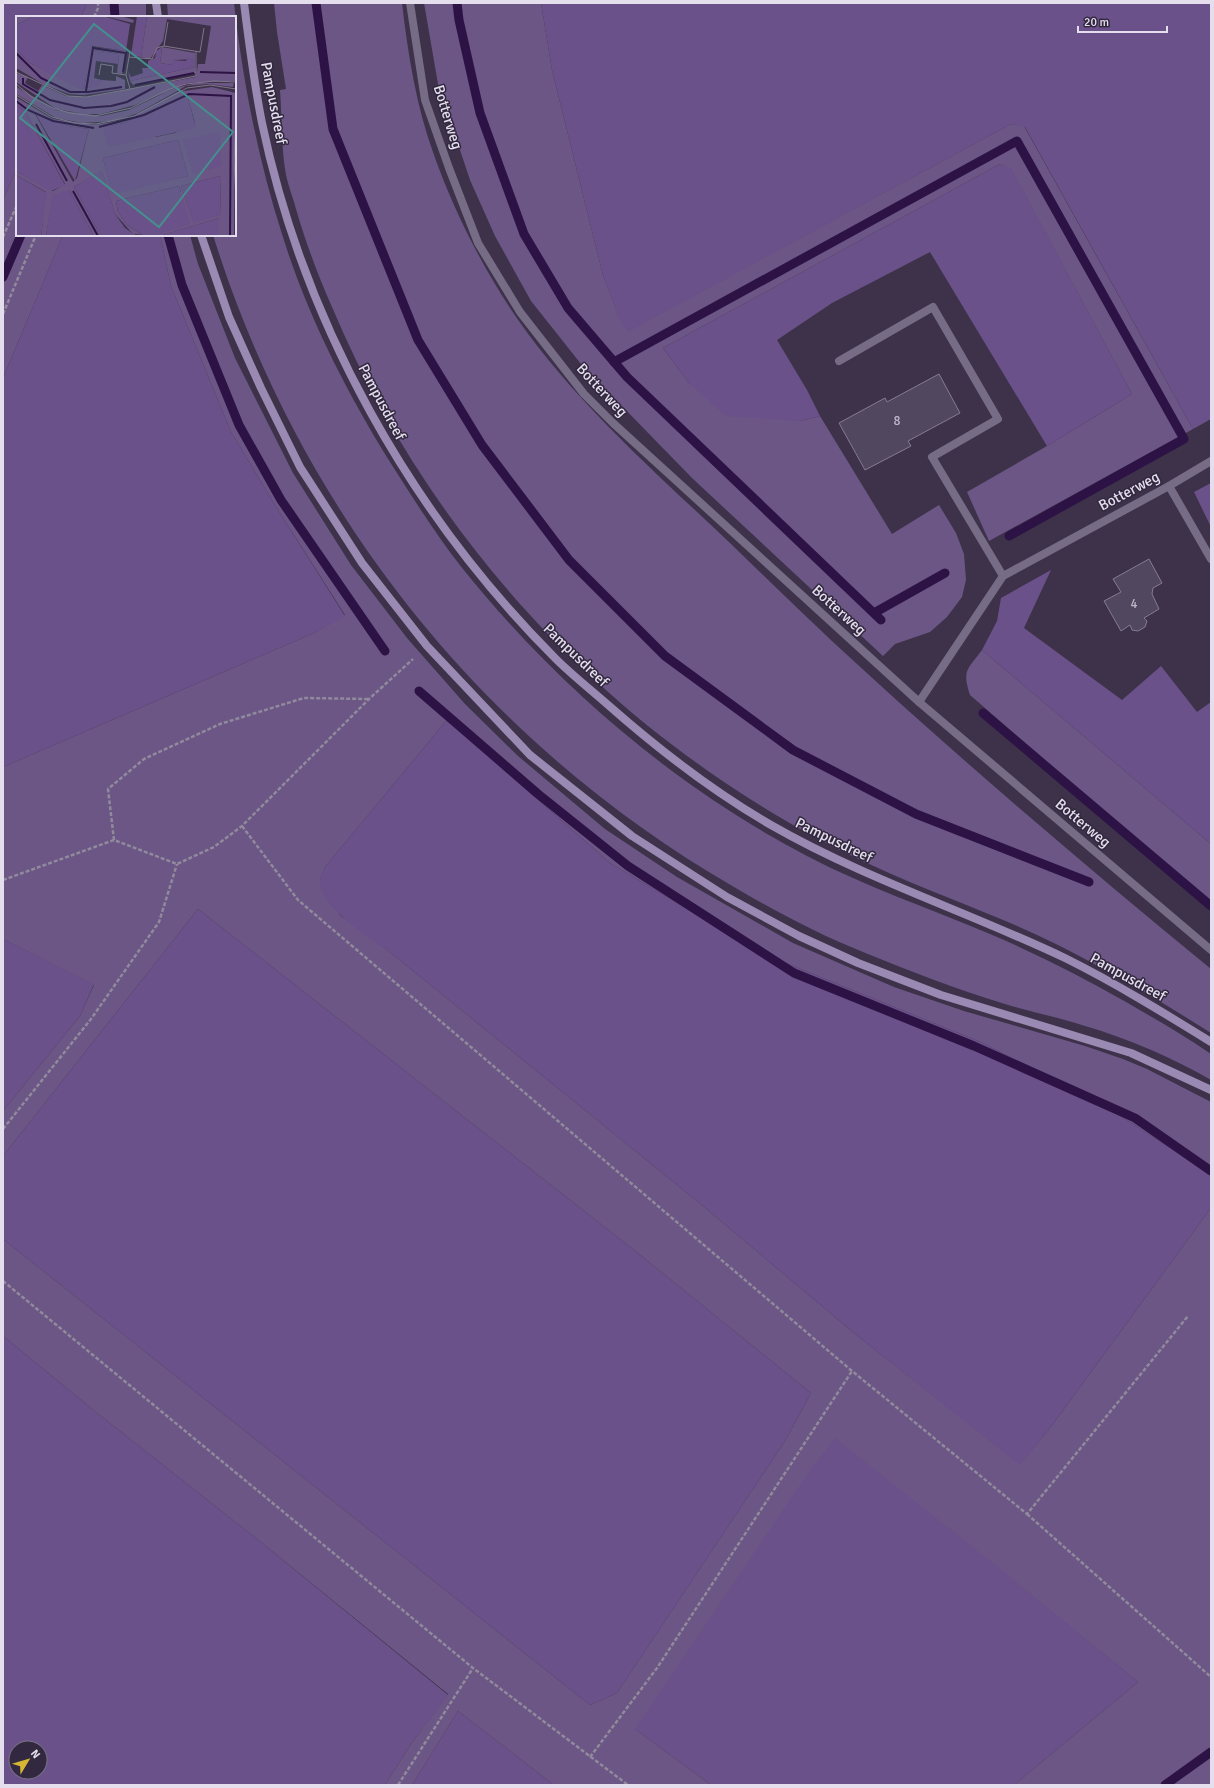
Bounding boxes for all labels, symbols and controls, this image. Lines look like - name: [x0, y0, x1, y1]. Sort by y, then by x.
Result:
- scale bar: [1078, 8, 1167, 34]
- text: 20 m: [1084, 15, 1109, 30]
- inset map: [16, 16, 236, 236]
- street label: Pampusdreef: [257, 60, 291, 147]
- street label: Botterweg: [430, 83, 466, 152]
- street label: Botterweg: [573, 360, 631, 421]
- street label: Pampusdreef: [354, 361, 410, 444]
- house number: 8: [893, 413, 901, 429]
- street label: Botterweg: [1095, 467, 1163, 515]
- street label: Botterweg: [808, 581, 870, 639]
- house number: 4: [1130, 596, 1138, 612]
- street label: Pampusdreef: [540, 619, 613, 691]
- street label: Botterweg: [1052, 795, 1114, 851]
- street label: Pampusdreef: [792, 814, 876, 867]
- street label: Pampusdreef: [1087, 949, 1170, 1006]
- north arrow: [8, 1740, 48, 1780]
- text: N: [28, 1747, 43, 1761]

